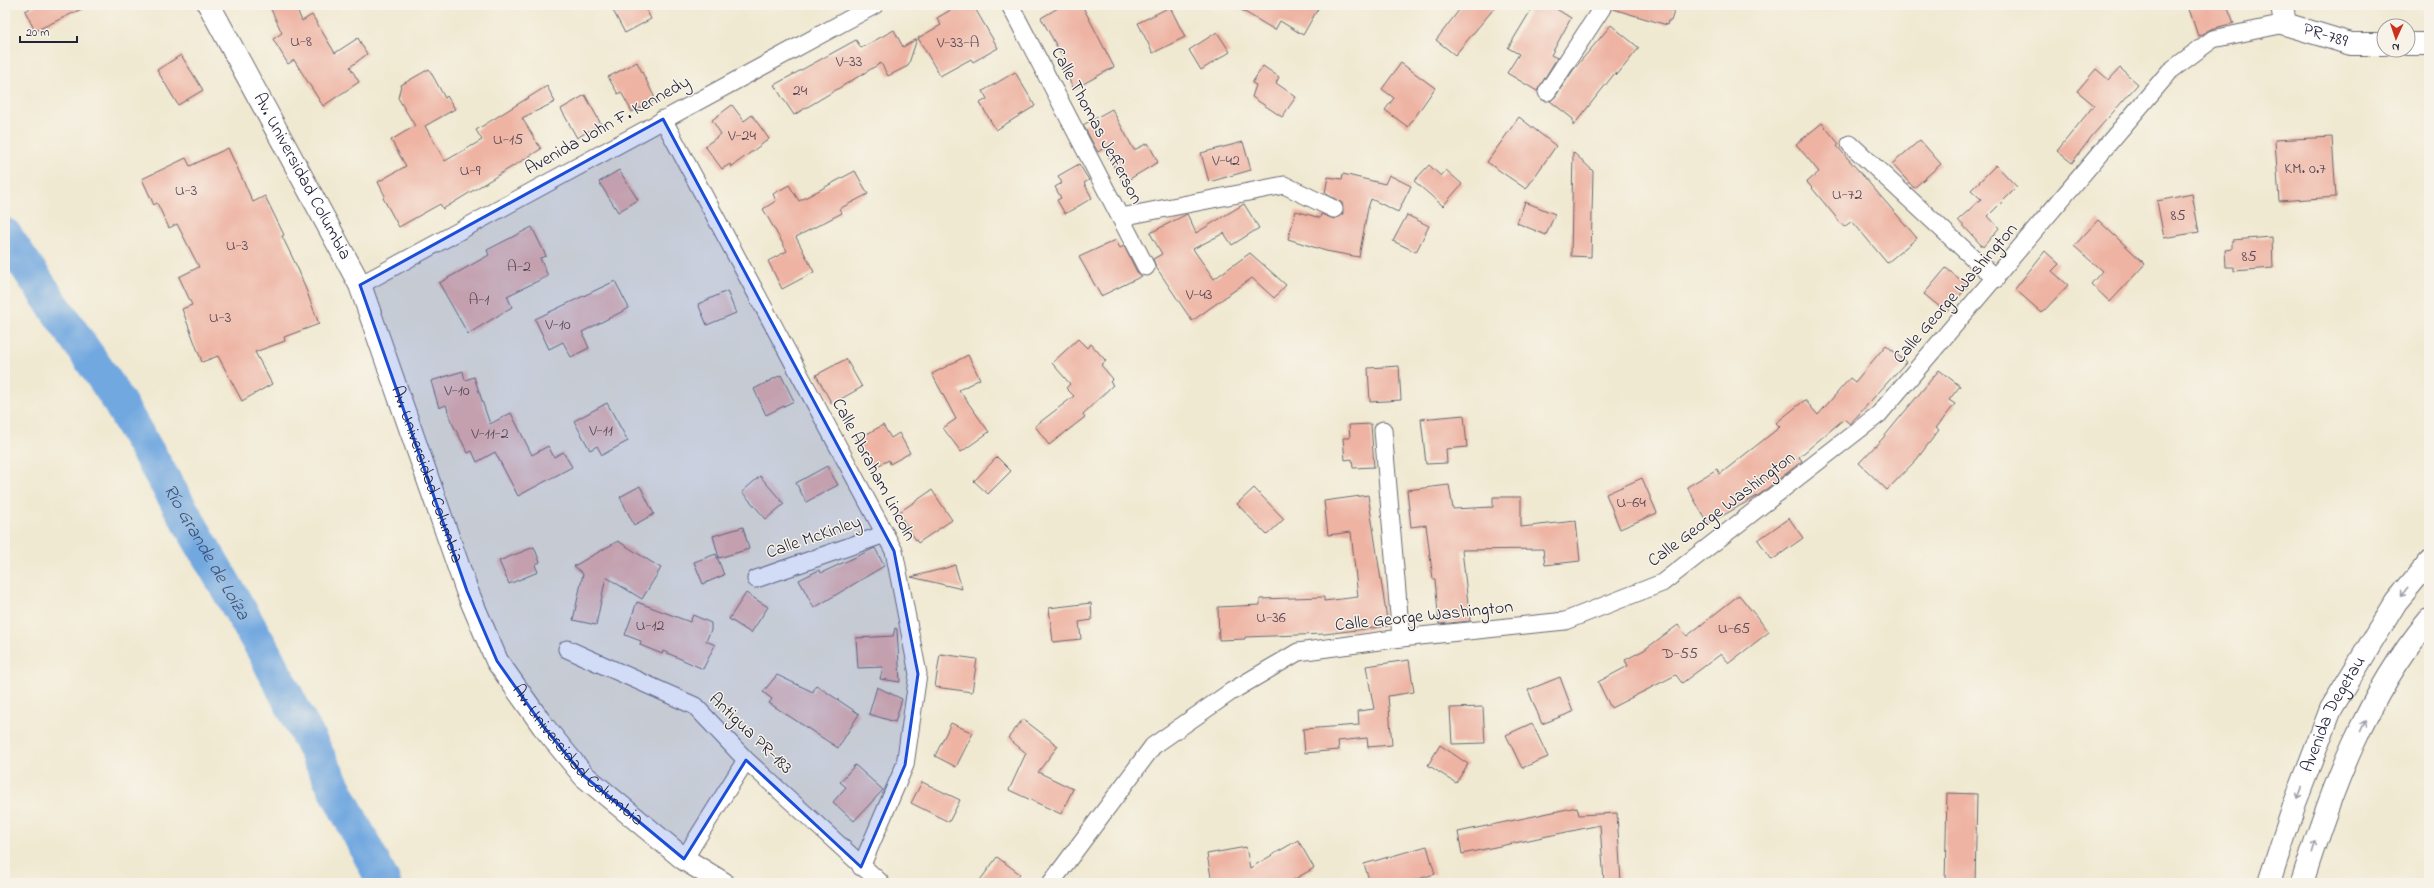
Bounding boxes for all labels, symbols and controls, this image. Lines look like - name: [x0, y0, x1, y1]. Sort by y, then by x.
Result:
- street label: PR-789: [2299, 17, 2351, 55]
- scale bar: [20, 18, 77, 44]
- north arrow: [2376, 18, 2416, 58]
- text: 20 m: [26, 24, 49, 42]
- house number: U-8: [290, 30, 312, 54]
- house number: V-33-A: [936, 31, 979, 55]
- text: N: [2391, 39, 2400, 55]
- street label: Calle Thomas Jefferson: [1044, 43, 1149, 209]
- house number: V-33: [835, 50, 862, 74]
- street label: Avenida John F. Kennedy: [521, 70, 695, 182]
- house number: 24: [793, 79, 808, 103]
- street label: Av. Universidad Columbia: [246, 88, 357, 265]
- house number: V-24: [727, 124, 756, 148]
- house number: U-15: [493, 128, 523, 152]
- house number: V-42: [1211, 149, 1240, 173]
- house number: KM. 0.7: [2284, 157, 2326, 181]
- house number: U-9: [460, 159, 481, 183]
- house number: U-3: [175, 179, 197, 203]
- house number: U-72: [1832, 183, 1862, 207]
- house number: 85: [2170, 204, 2186, 228]
- street label: Calle George Washington: [1887, 218, 2025, 371]
- house number: U-3: [226, 234, 248, 258]
- house number: 85: [2241, 245, 2257, 269]
- house number: A-2: [507, 255, 531, 279]
- house number: V-43: [1185, 283, 1212, 307]
- house number: A-1: [469, 288, 489, 312]
- house number: U-3: [209, 306, 231, 330]
- house number: V-10: [544, 313, 571, 337]
- house number: V-10: [443, 379, 470, 403]
- street label: Av. Universidad Columbia: [383, 382, 469, 567]
- street label: Calle Abraham Lincoln: [824, 394, 922, 546]
- house number: V-11: [588, 419, 613, 443]
- house number: V-11-2: [470, 422, 509, 446]
- street label: Calle George Washington: [1643, 446, 1802, 575]
- water label: Río Grande de Loíza: [156, 480, 257, 626]
- house number: U-64: [1616, 491, 1646, 515]
- street label: Calle McKinley: [763, 510, 865, 566]
- one-way arrow: [2400, 586, 2409, 597]
- street label: Calle George Washington: [1334, 595, 1515, 640]
- house number: U-36: [1256, 606, 1286, 630]
- house number: U-12: [635, 614, 665, 638]
- house number: U-65: [1718, 617, 1750, 641]
- house number: D-55: [1661, 642, 1698, 666]
- street label: Avenida Degetau: [2295, 651, 2373, 776]
- street label: Av. Universidad Columbia: [505, 679, 649, 833]
- street label: Antigua PR-183: [702, 687, 798, 782]
- one-way arrow: [2360, 720, 2367, 732]
- one-way arrow: [2295, 787, 2303, 799]
- one-way arrow: [2311, 839, 2318, 852]

